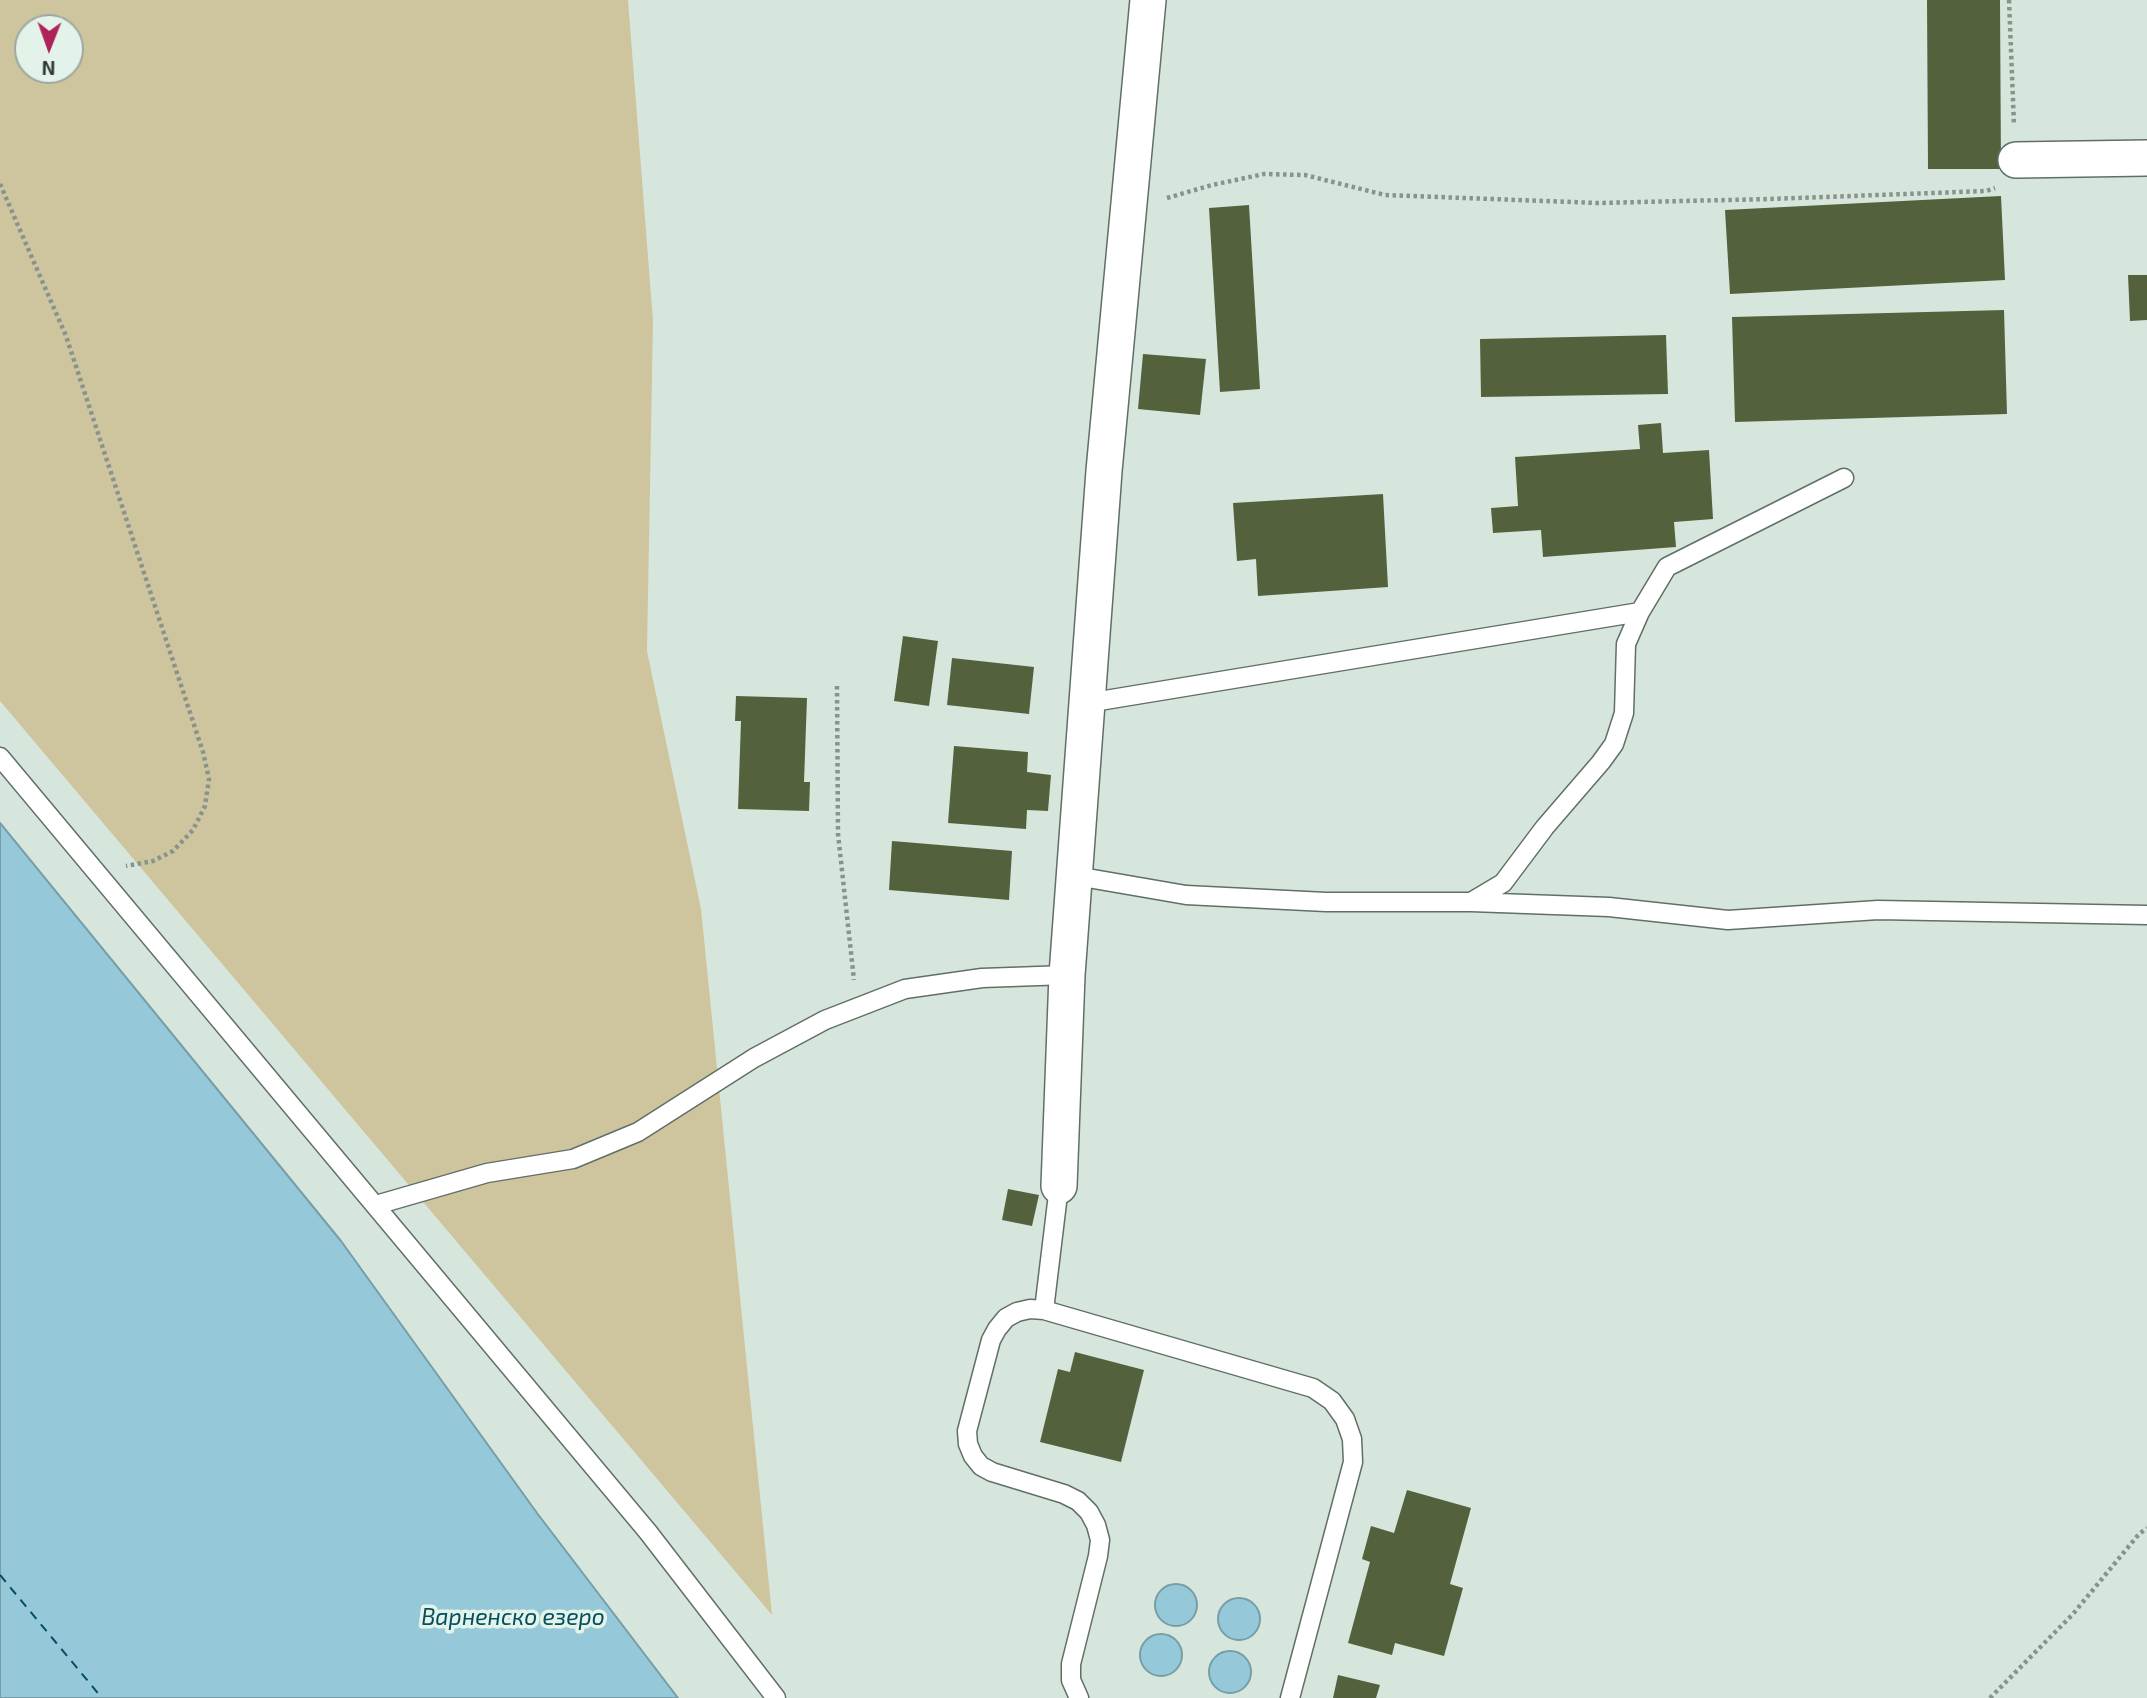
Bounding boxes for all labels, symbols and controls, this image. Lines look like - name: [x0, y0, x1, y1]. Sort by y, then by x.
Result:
- north arrow: [14, 14, 84, 84]
- text: N: [42, 57, 56, 80]
- water label: Варненско езеро: [421, 1603, 605, 1631]

